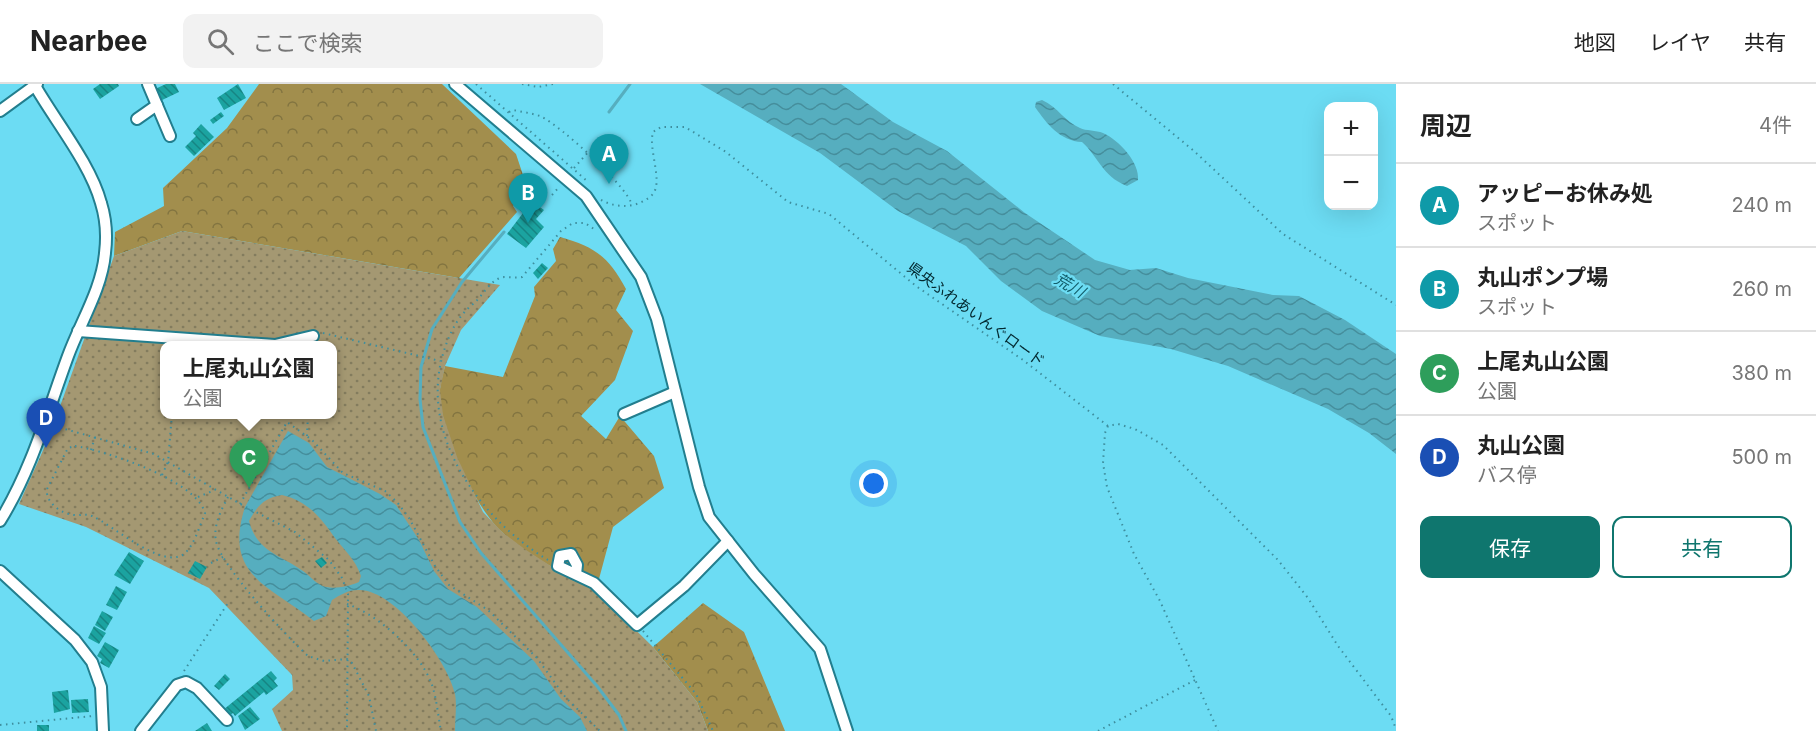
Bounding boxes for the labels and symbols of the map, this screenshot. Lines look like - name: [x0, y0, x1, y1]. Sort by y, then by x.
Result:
- pin: A: [590, 135, 628, 184]
- pin: B: [508, 174, 548, 223]
- street label: 県央ふれあいんぐロード: [904, 258, 1048, 370]
- water label: 荒川: [1051, 268, 1091, 303]
- pin: D: [26, 398, 66, 448]
- pin: C: [230, 438, 268, 488]
- your location: [859, 469, 888, 498]

